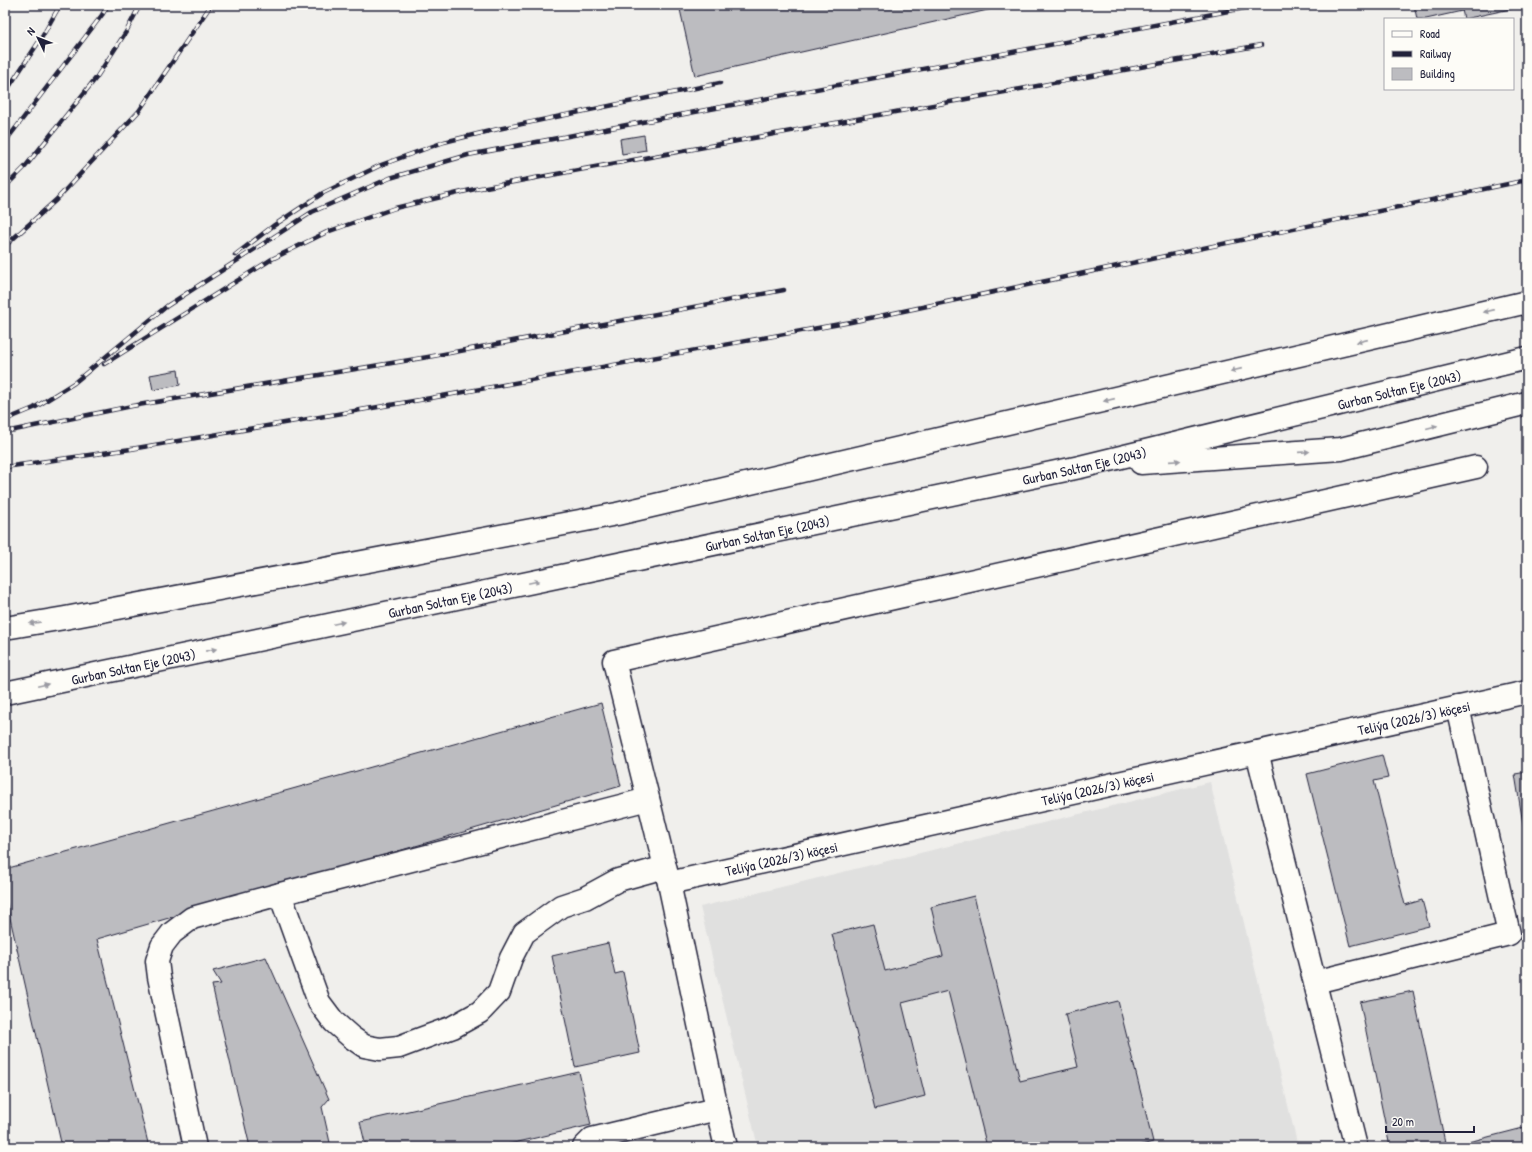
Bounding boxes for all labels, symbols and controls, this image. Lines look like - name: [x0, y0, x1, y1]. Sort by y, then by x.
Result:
- north arrow: [18, 18, 58, 58]
- legend: [1384, 18, 1514, 90]
- text: N: [24, 24, 38, 38]
- text: Road: [1420, 25, 1440, 42]
- text: Railway: [1420, 45, 1451, 62]
- text: Building: [1420, 65, 1455, 82]
- one-way arrow: [1483, 308, 1495, 314]
- one-way arrow: [1356, 338, 1369, 344]
- street label: Gurban Soltan Eje (2043): [1335, 365, 1463, 413]
- one-way arrow: [1230, 368, 1242, 374]
- one-way arrow: [1103, 397, 1115, 403]
- one-way arrow: [1426, 424, 1438, 430]
- street label: Gurban Soltan Eje (2043): [1020, 442, 1148, 488]
- one-way arrow: [1298, 448, 1310, 455]
- one-way arrow: [1169, 457, 1181, 464]
- street label: Gurban Soltan Eje (2043): [703, 510, 831, 555]
- street label: Gurban Soltan Eje (2043): [386, 577, 514, 622]
- one-way arrow: [528, 578, 541, 584]
- one-way arrow: [333, 619, 345, 625]
- one-way arrow: [29, 620, 41, 626]
- street label: Gurban Soltan Eje (2043): [69, 644, 197, 688]
- one-way arrow: [205, 646, 218, 652]
- one-way arrow: [37, 681, 49, 687]
- street label: Teliýa (2026/3) köçesi: [1356, 695, 1472, 739]
- street label: Teliýa (2026/3) köçesi: [1039, 766, 1156, 809]
- street label: Teliýa (2026/3) köçesi: [723, 836, 839, 880]
- scale bar: [1386, 1108, 1474, 1134]
- text: 20 m: [1392, 1113, 1414, 1130]

